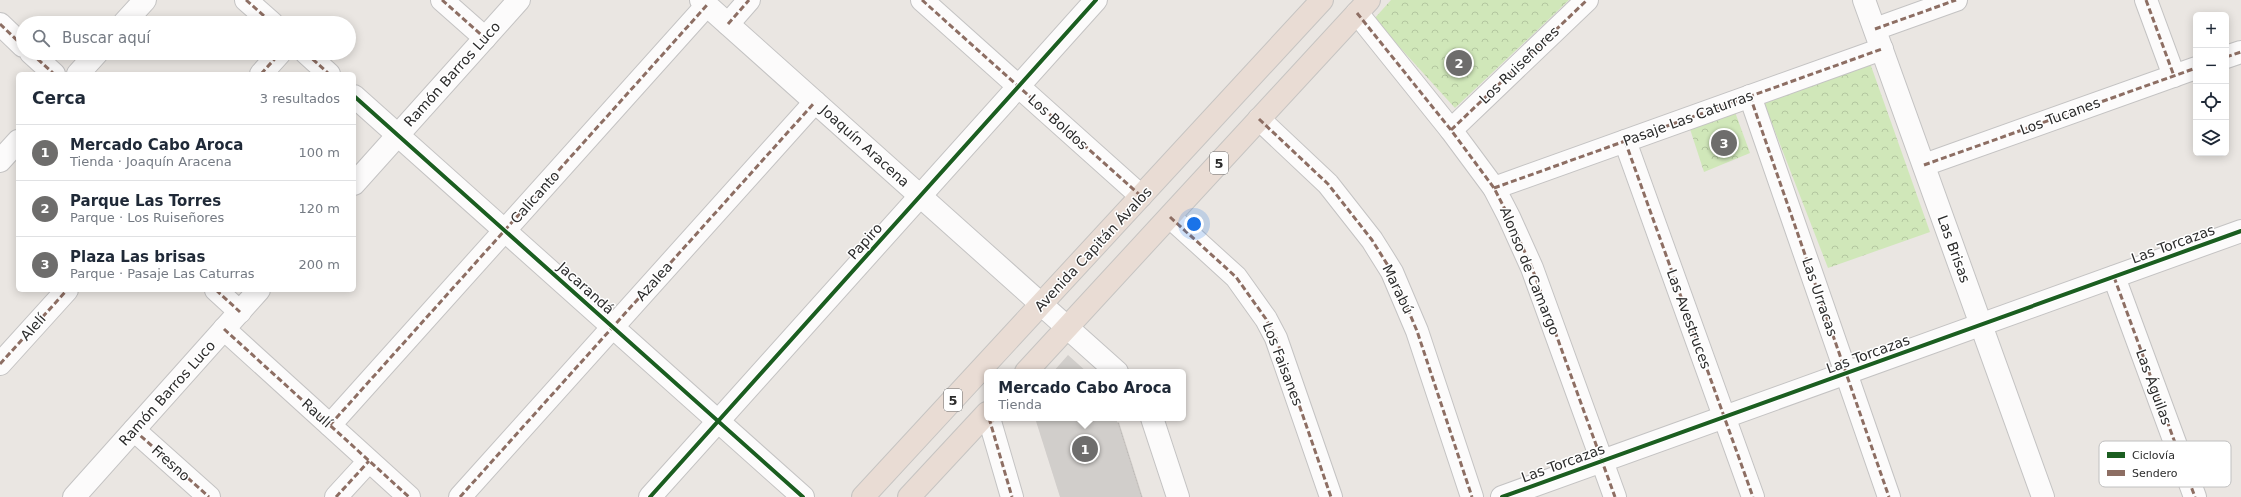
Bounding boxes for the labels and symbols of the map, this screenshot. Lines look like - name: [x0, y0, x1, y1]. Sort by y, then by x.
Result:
- street label: Ramón Barros Luco: [401, 18, 503, 130]
- street label: Los Ruiseñores: [1476, 23, 1562, 107]
- pin: 2: [1446, 48, 1472, 78]
- street label: Pasaje Las Caturras: [1621, 87, 1755, 149]
- street label: Los Boldos: [1025, 91, 1091, 153]
- street label: Los Tucanes: [2018, 94, 2102, 138]
- street label: Joaquín Aracena: [817, 101, 913, 190]
- pin: 3: [1711, 128, 1737, 158]
- road number: 5: [1210, 152, 1228, 174]
- street label: Calicanto: [507, 167, 563, 227]
- street label: Avenida Capitán Ávalos: [1031, 183, 1155, 315]
- street label: Alonso de Camargo: [1497, 205, 1563, 337]
- street label: Las Brisas: [1934, 213, 1974, 285]
- your location: [1184, 214, 1204, 234]
- street label: Papiro: [845, 220, 885, 262]
- street label: Las Torcazas: [2129, 221, 2217, 267]
- street label: Las Urracas: [1799, 256, 1841, 338]
- street label: Jacarandá: [554, 258, 617, 317]
- street label: Azalea: [632, 258, 676, 304]
- street label: Marabú: [1379, 262, 1417, 316]
- street label: Las Avestruces: [1664, 267, 1714, 371]
- street label: Alelí: [17, 310, 50, 343]
- street label: Los Faisanes: [1260, 320, 1306, 408]
- street label: Las Torcazas: [1824, 331, 1912, 377]
- street label: Ramón Barros Luco: [116, 337, 218, 449]
- street label: Las Águilas: [2133, 347, 2175, 427]
- road number: 5: [944, 389, 962, 411]
- street label: Raulí: [299, 395, 336, 431]
- pin: 1: [1072, 434, 1098, 464]
- street label: Las Torcazas: [1519, 440, 1607, 486]
- legend: [2099, 441, 2231, 487]
- street label: Fresno: [149, 442, 193, 484]
- text: Ciclovía: [2132, 449, 2175, 462]
- text: Sendero: [2132, 467, 2178, 480]

